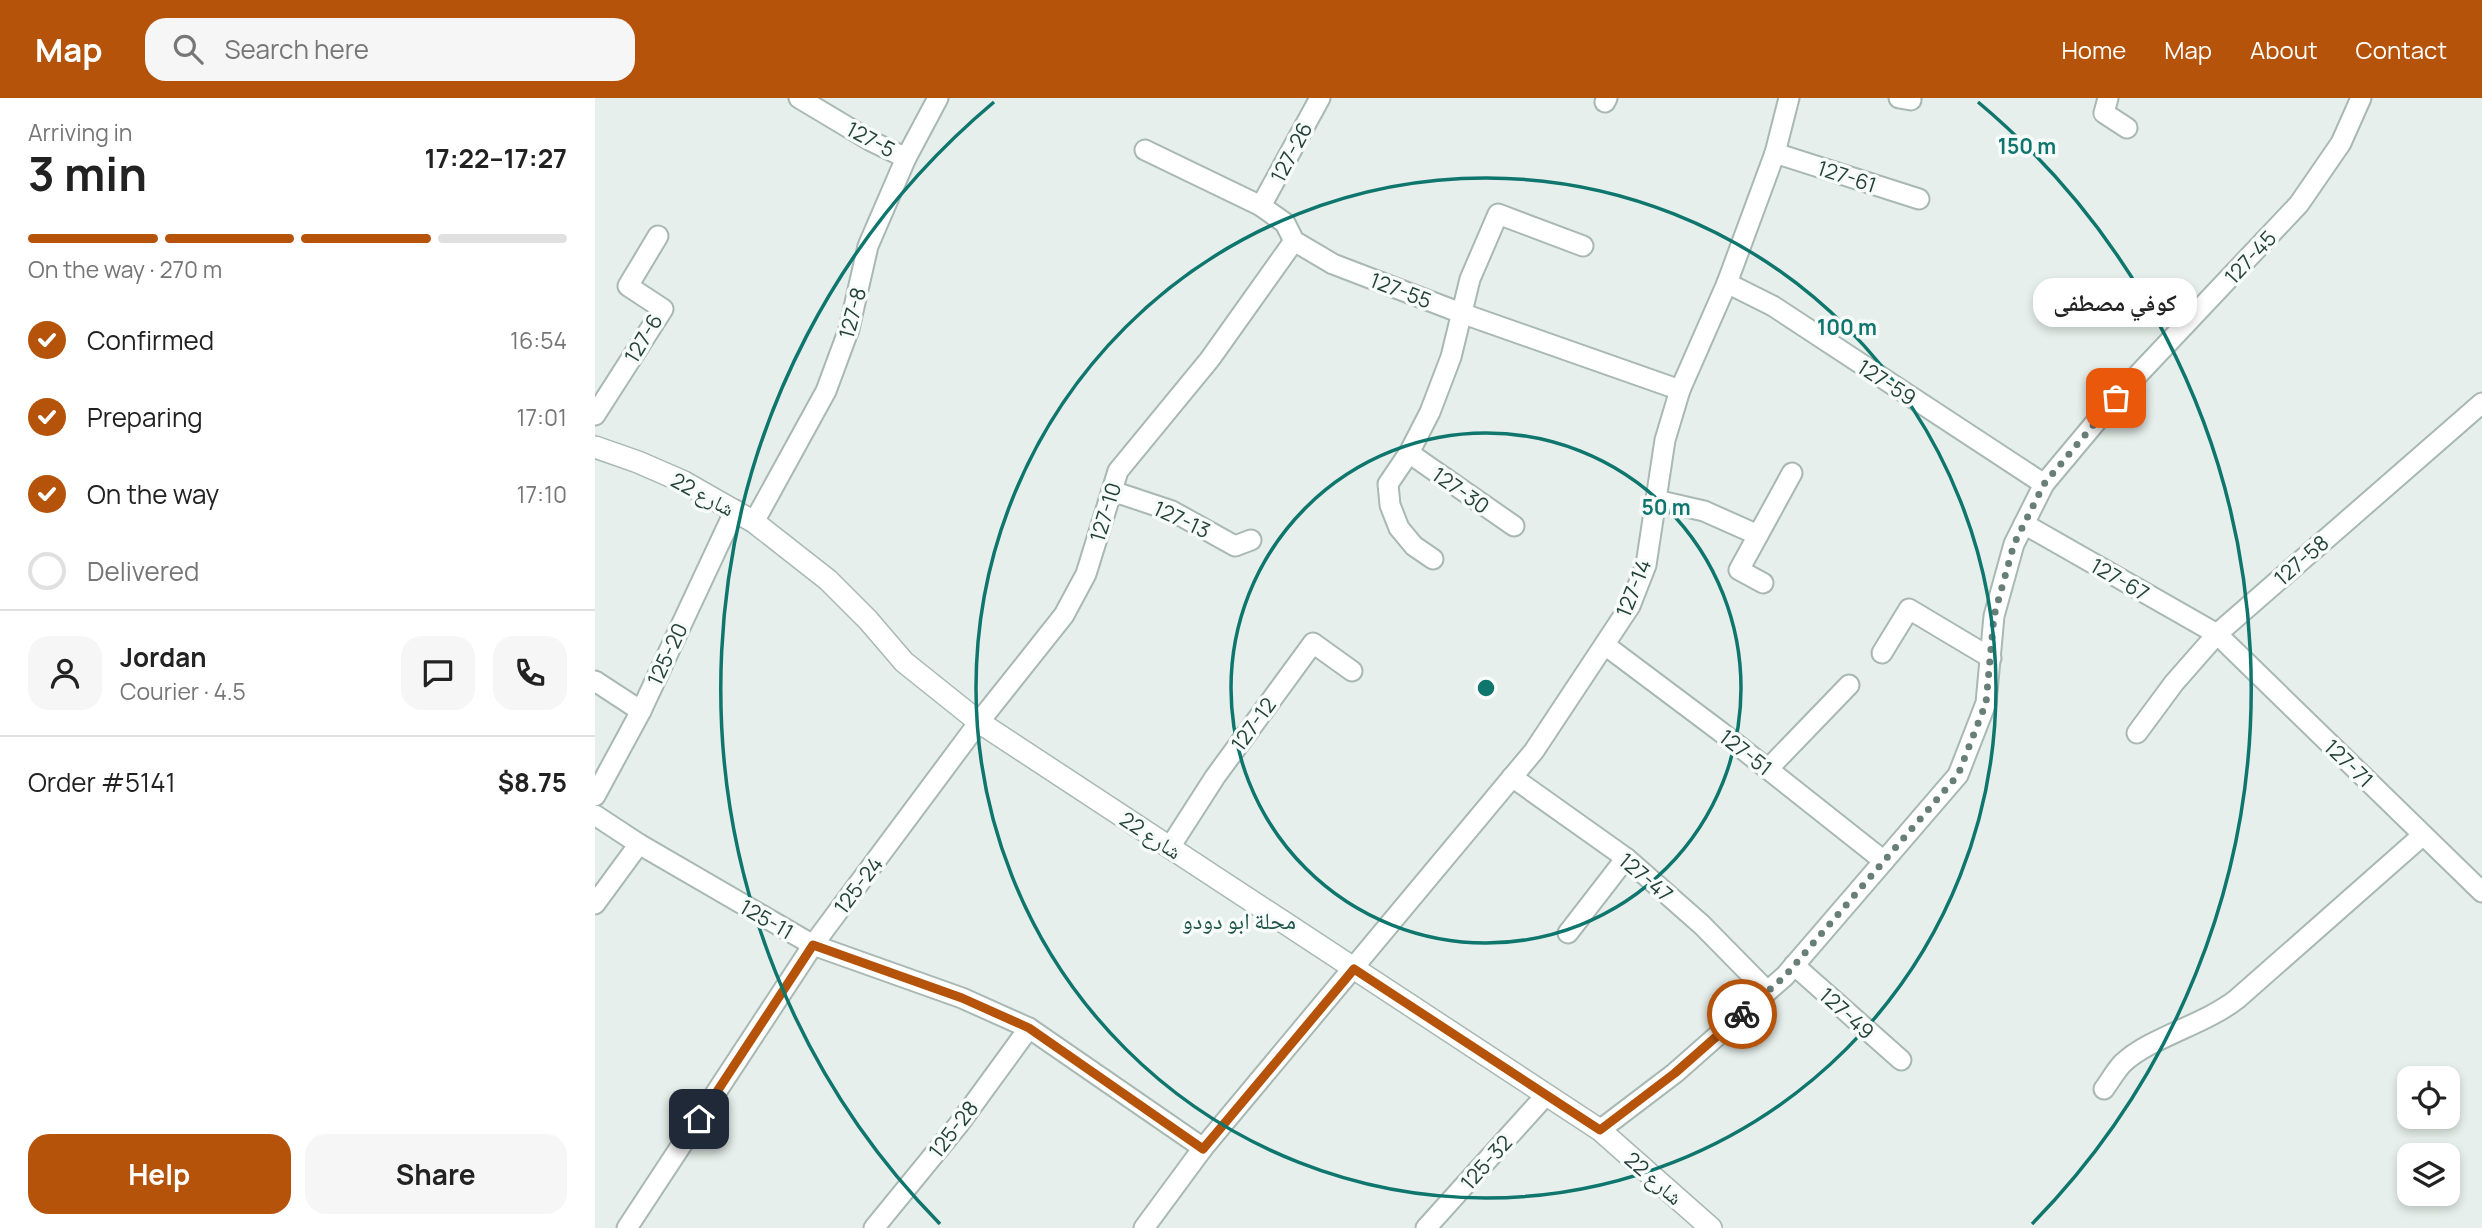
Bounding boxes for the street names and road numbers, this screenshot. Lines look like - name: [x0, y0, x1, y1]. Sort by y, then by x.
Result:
- street label: 127-5: [842, 115, 900, 163]
- street label: 127-26: [1263, 117, 1319, 187]
- street label: 127-61: [1814, 153, 1880, 199]
- street label: 127-45: [2218, 224, 2282, 290]
- street label: 127-55: [1366, 266, 1436, 314]
- street label: 127-8: [832, 284, 872, 342]
- street label: 127-6: [617, 308, 669, 368]
- street label: 127-59: [1852, 353, 1922, 411]
- street label: 127-30: [1427, 460, 1495, 520]
- street label: شارع 22: [666, 466, 740, 522]
- street label: 127-10: [1083, 479, 1127, 545]
- street label: 127-13: [1149, 494, 1215, 544]
- street label: 127-58: [2268, 528, 2334, 592]
- street label: 127-67: [2086, 551, 2154, 607]
- street label: 127-14: [1609, 555, 1657, 621]
- street label: 125-20: [640, 618, 694, 690]
- street label: 127-12: [1224, 692, 1282, 756]
- street label: 127-51: [1714, 723, 1778, 781]
- street label: 127-71: [2318, 733, 2380, 793]
- street label: شارع 22: [1115, 805, 1187, 865]
- street label: 127-47: [1613, 846, 1679, 908]
- street label: 125-24: [827, 851, 889, 919]
- street label: 125-11: [735, 893, 799, 945]
- street label: 127-49: [1814, 981, 1880, 1045]
- street label: 125-28: [922, 1095, 984, 1163]
- street label: 125-32: [1454, 1129, 1518, 1195]
- street label: شارع 22: [1619, 1145, 1689, 1211]

